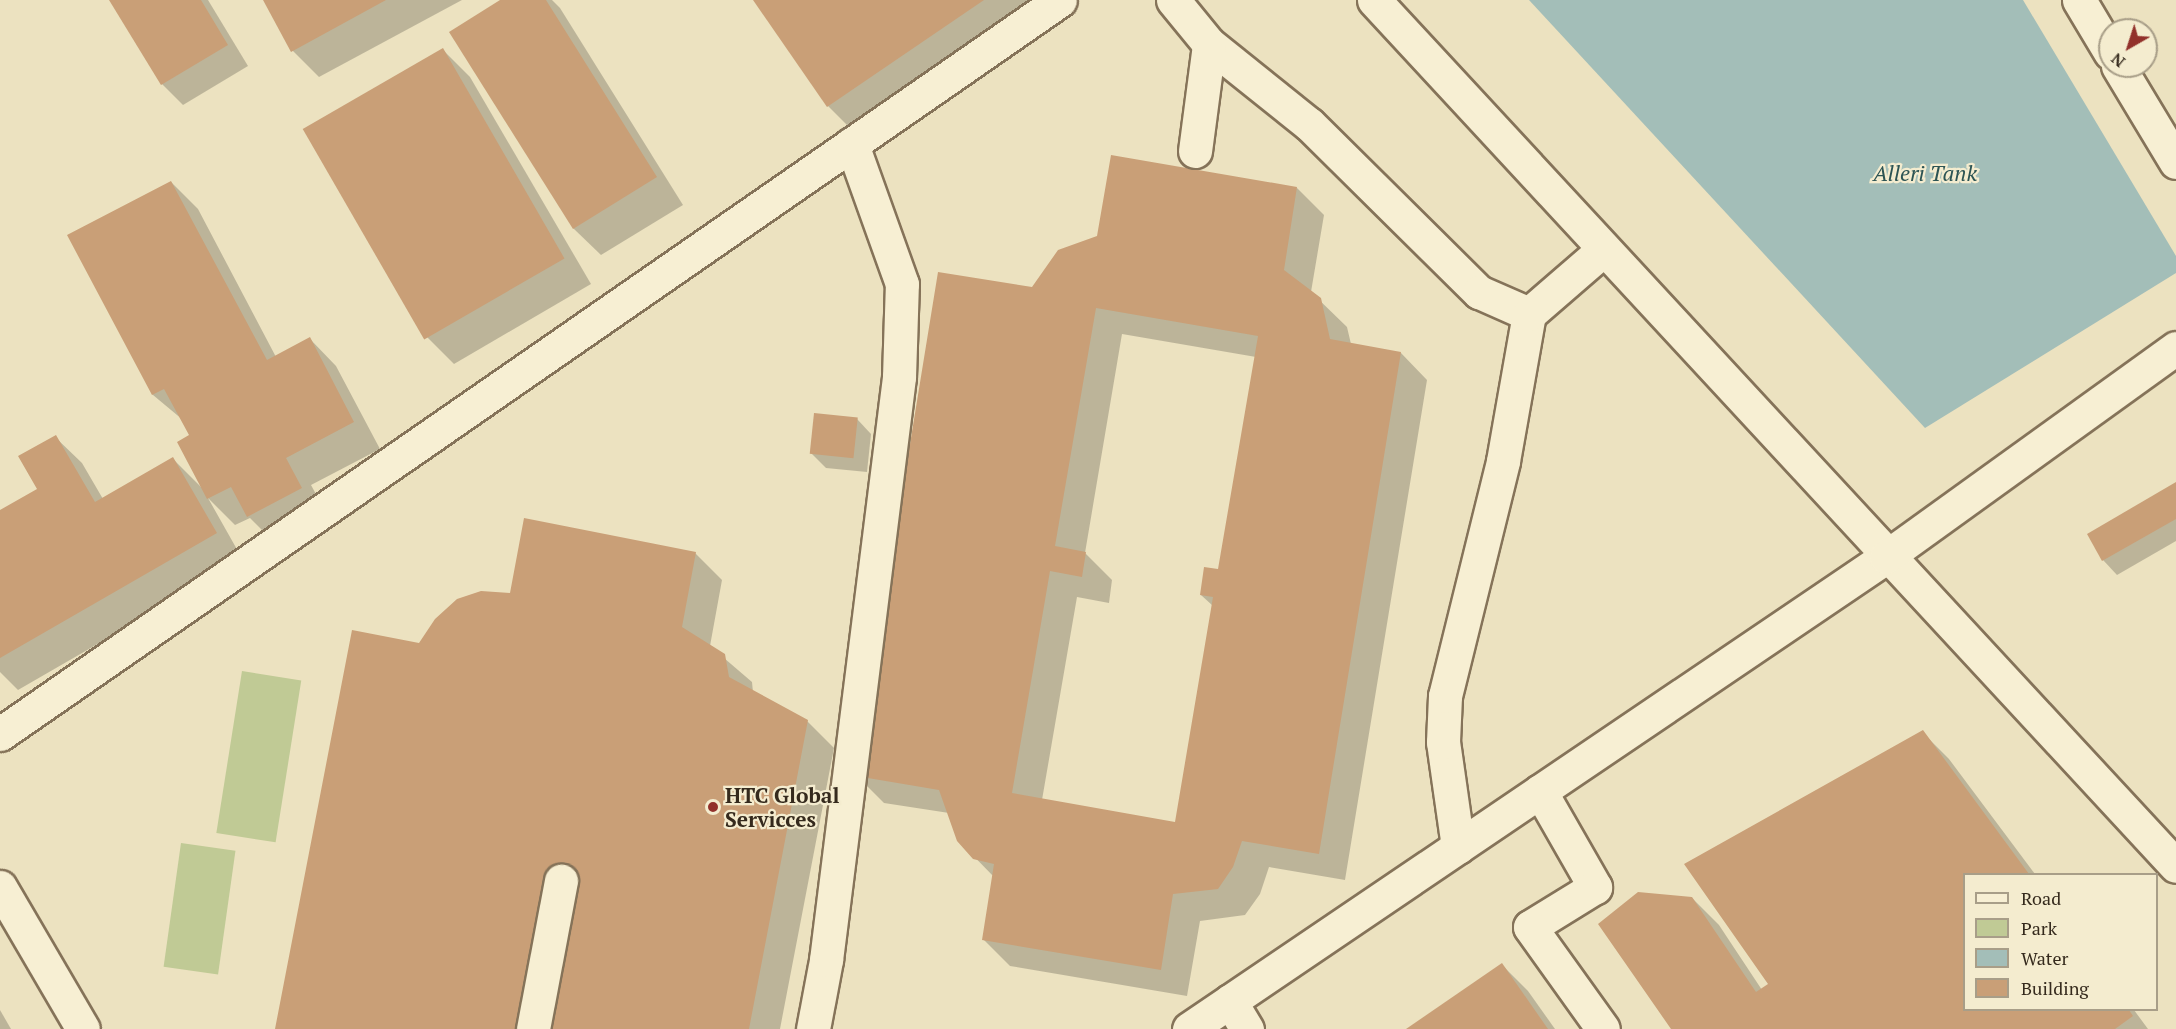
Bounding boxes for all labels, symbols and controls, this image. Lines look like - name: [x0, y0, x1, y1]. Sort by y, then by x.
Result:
- north arrow: [2098, 18, 2158, 78]
- text: N: [2106, 48, 2130, 73]
- water label: Alleri Tank: [1873, 160, 1977, 186]
- place label: HTC Global Servicces: [725, 782, 839, 832]
- marker: HTC Global Servicces: [706, 800, 720, 814]
- legend: [1963, 873, 2158, 1011]
- text: Road: [2021, 886, 2061, 910]
- text: Park: [2021, 916, 2057, 940]
- text: Water: [2021, 946, 2068, 970]
- text: Building: [2021, 976, 2089, 1000]

